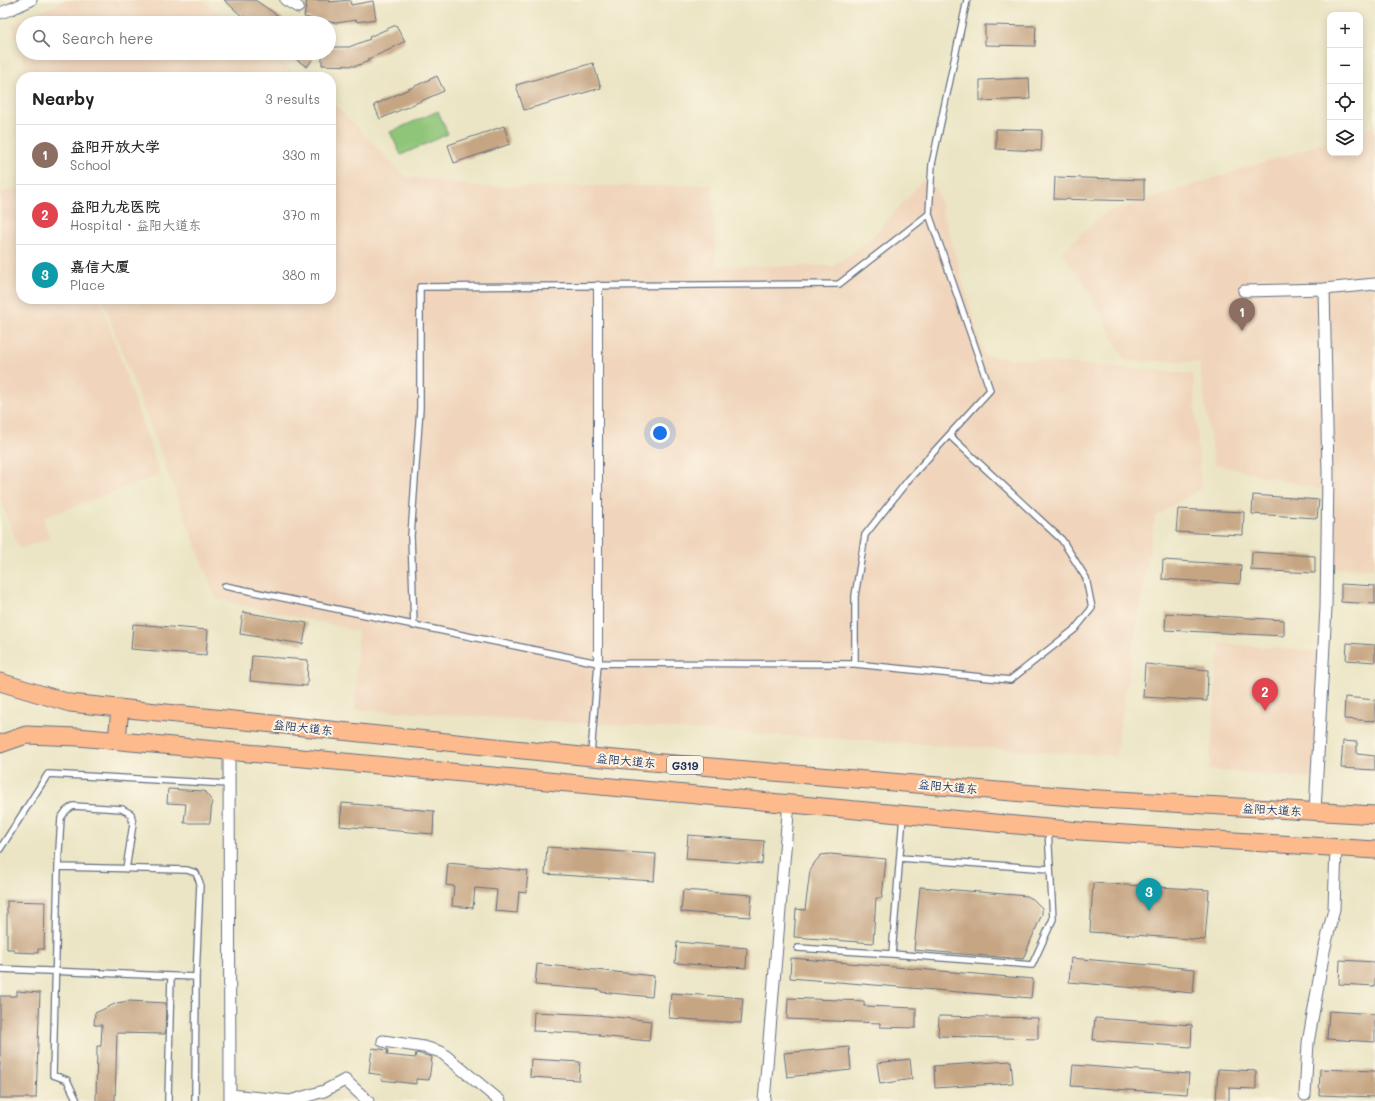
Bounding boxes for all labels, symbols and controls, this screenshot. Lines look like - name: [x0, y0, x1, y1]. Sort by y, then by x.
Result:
- map controls: [1327, 12, 1363, 156]
- button: +: [1327, 12, 1363, 48]
- search box: [16, 16, 336, 60]
- icon: search: [30, 27, 52, 49]
- text: Search here: [62, 28, 153, 48]
- button: −: [1327, 48, 1363, 84]
- button: locate: [1327, 84, 1363, 120]
- text: Nearby: [32, 87, 94, 109]
- text: 3 results: [265, 90, 320, 107]
- button: layers: [1327, 120, 1363, 156]
- text: 益阳开放大学: [70, 136, 160, 156]
- text: 1: [42, 146, 48, 163]
- text: 330 m: [282, 146, 320, 163]
- text: School: [70, 156, 111, 173]
- text: 益阳九龙医院: [70, 196, 160, 216]
- text: 2: [41, 206, 49, 223]
- text: 370 m: [283, 206, 320, 223]
- text: Hospital · 益阳大道东: [70, 216, 201, 233]
- text: 嘉信大厦: [70, 256, 130, 276]
- text: 3: [41, 266, 49, 283]
- text: 380 m: [282, 266, 320, 283]
- text: Place: [70, 276, 105, 293]
- pin: 1: [1229, 298, 1255, 331]
- your location: [650, 423, 670, 443]
- pin: 2: [1252, 678, 1278, 711]
- street label: 益阳大道东: [272, 716, 334, 738]
- street label: 益阳大道东: [595, 749, 657, 771]
- road number: G319: [667, 756, 703, 774]
- street label: 益阳大道东: [917, 775, 979, 797]
- street label: 益阳大道东: [1242, 799, 1302, 819]
- pin: 3: [1136, 878, 1162, 911]

